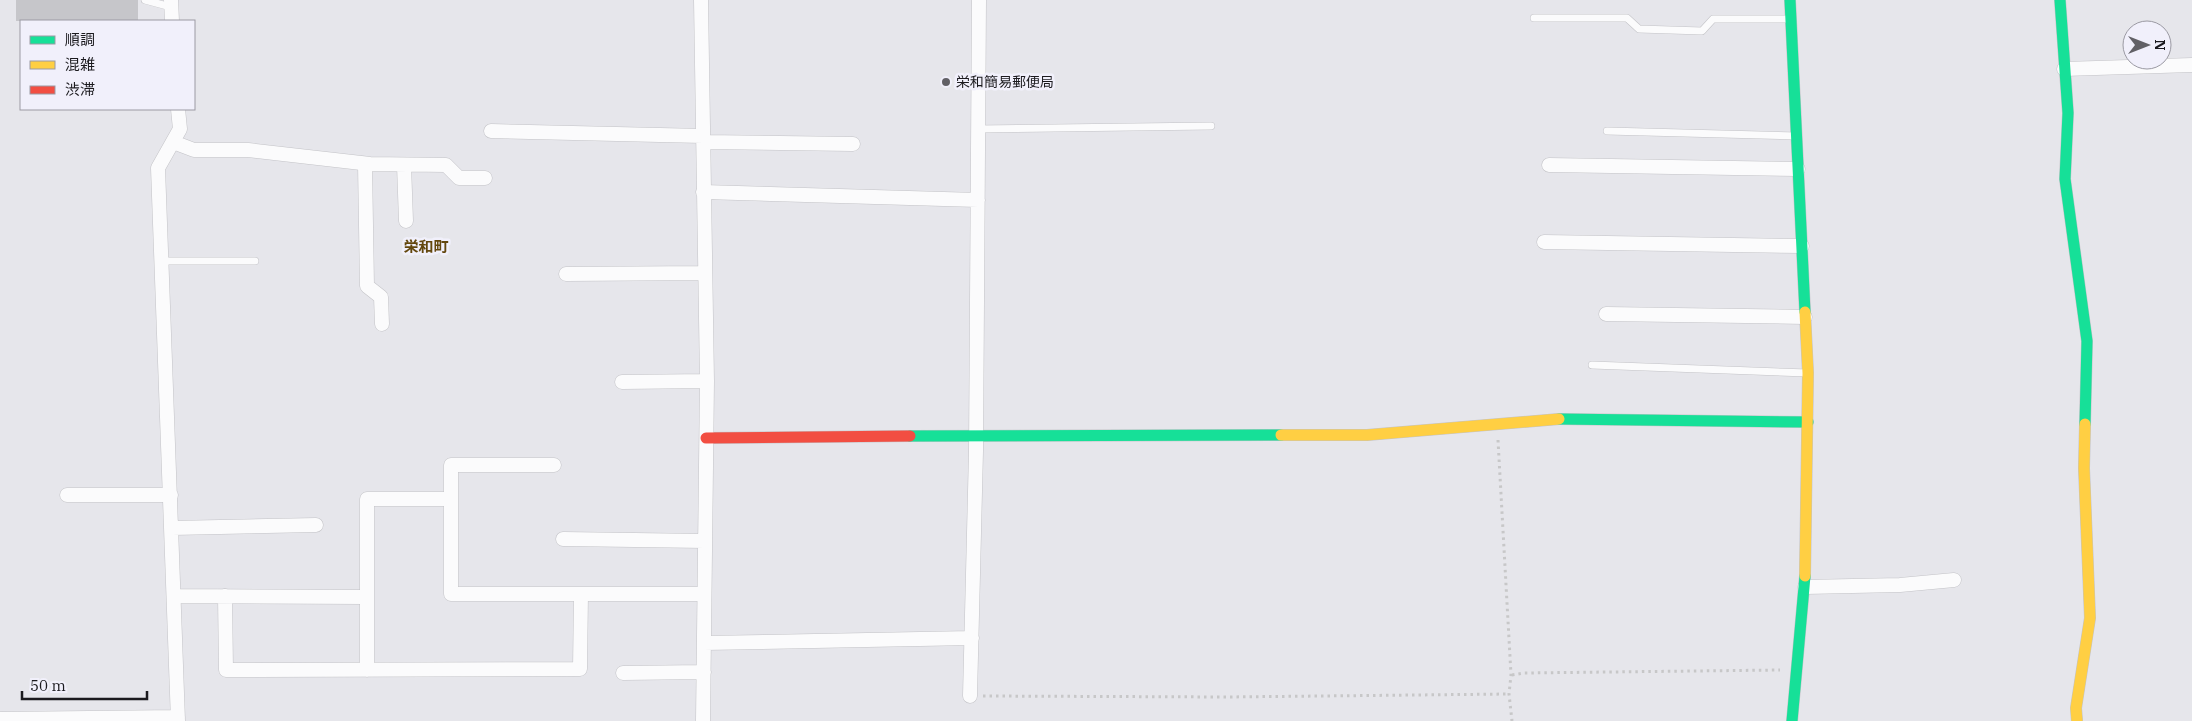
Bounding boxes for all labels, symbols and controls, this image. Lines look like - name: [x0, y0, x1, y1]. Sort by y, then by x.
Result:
- legend: [20, 20, 195, 110]
- north arrow: [2122, 20, 2172, 70]
- text: 順調: [65, 30, 95, 49]
- text: N: [2151, 39, 2169, 51]
- text: 混雑: [65, 55, 95, 74]
- place label: 栄和簡易郵便局: [956, 73, 1054, 91]
- marker: 栄和簡易郵便局: [940, 76, 952, 88]
- text: 渋滞: [65, 80, 95, 99]
- district label: 栄和町: [403, 237, 449, 256]
- scale bar: [22, 668, 148, 700]
- text: 50 m: [30, 676, 66, 695]

